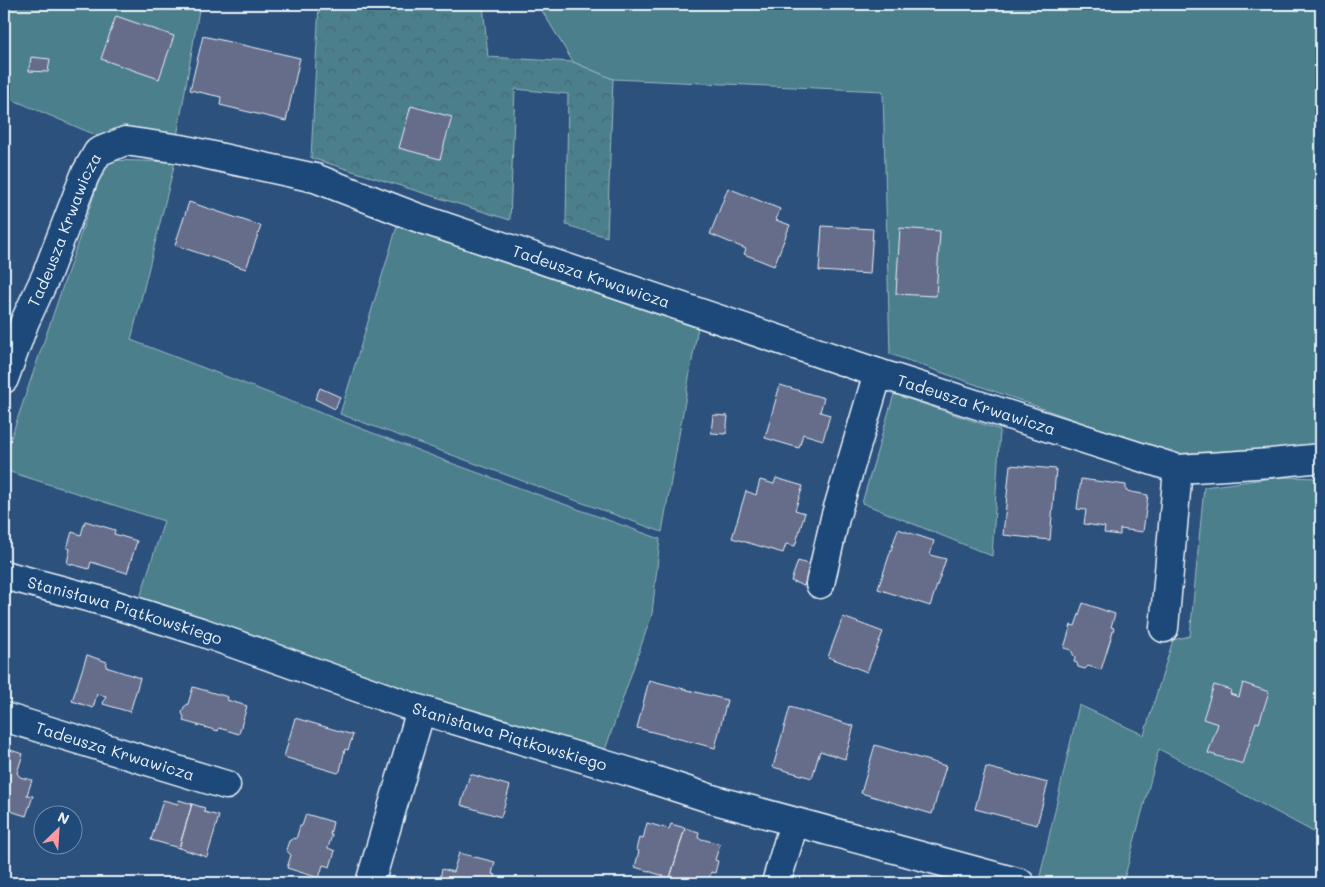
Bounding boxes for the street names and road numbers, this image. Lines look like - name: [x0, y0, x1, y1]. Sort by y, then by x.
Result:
- street label: Tadeusza Krwawicza: [22, 149, 106, 310]
- street label: Tadeusza Krwawicza: [510, 239, 673, 312]
- street label: Tadeusza Krwawicza: [895, 369, 1058, 439]
- street label: Stanisława Piątkowskiego: [26, 571, 225, 649]
- street label: Stanisława Piątkowskiego: [410, 697, 610, 775]
- street label: Tadeusza Krwawicza: [33, 716, 197, 785]

